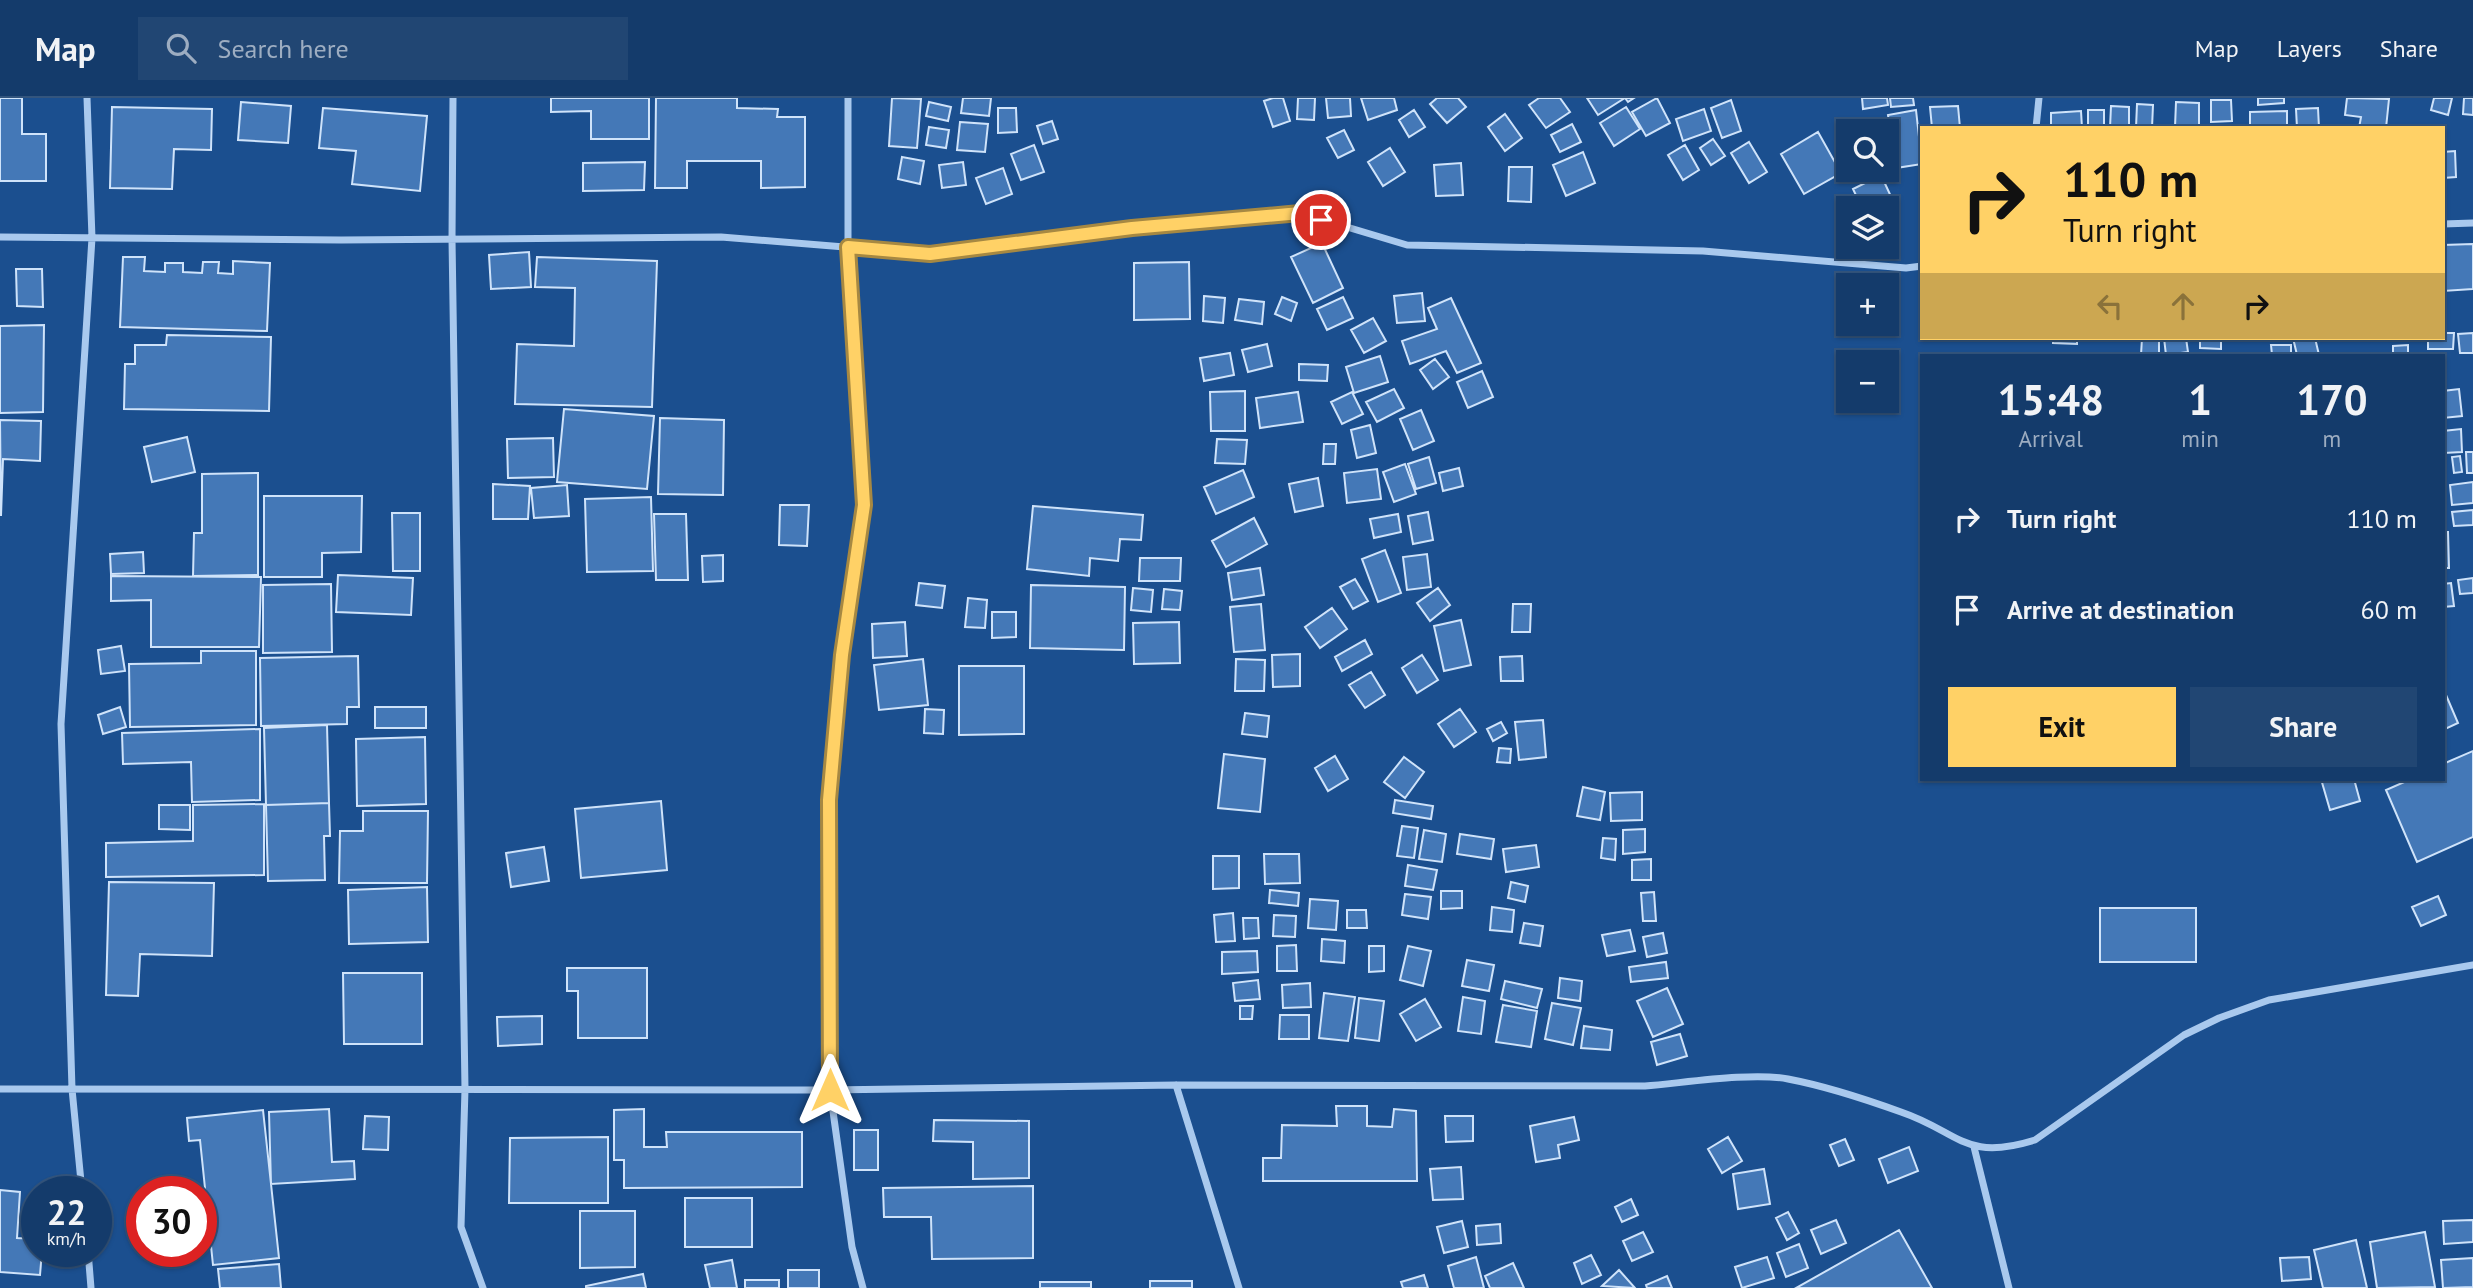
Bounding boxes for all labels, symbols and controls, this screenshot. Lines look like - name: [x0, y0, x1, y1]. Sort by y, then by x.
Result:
- search box: [138, 17, 628, 80]
- text: Map: [35, 27, 96, 70]
- icon: search: [162, 29, 200, 67]
- text: Search here: [218, 32, 349, 65]
- text: Map: [2195, 33, 2239, 64]
- text: Layers: [2277, 33, 2342, 64]
- text: Share: [2380, 33, 2438, 64]
- map controls: [1836, 119, 1899, 413]
- button: search: [1836, 119, 1899, 182]
- text: 110 m: [2063, 147, 2198, 211]
- icon: right: [1948, 154, 2039, 245]
- pin: [1291, 190, 1351, 250]
- button: layers: [1836, 196, 1899, 259]
- icon: arrive: [1302, 201, 1340, 239]
- text: Turn right: [2063, 209, 2197, 251]
- button: +: [1836, 273, 1899, 336]
- icon: left: [2091, 287, 2129, 325]
- icon: ahead: [2164, 287, 2202, 325]
- icon: right: [2237, 287, 2275, 325]
- button: −: [1836, 350, 1899, 413]
- text: 15:48: [1997, 372, 2104, 427]
- text: 1: [2188, 372, 2212, 427]
- text: 170: [2296, 372, 2368, 427]
- text: Arrival: [2018, 424, 2083, 453]
- text: min: [2181, 424, 2219, 453]
- text: m: [2323, 424, 2341, 453]
- icon: right: [1948, 500, 1986, 538]
- text: Turn right: [2007, 502, 2116, 535]
- text: 110 m: [2346, 502, 2417, 535]
- icon: arrive: [1948, 591, 1986, 629]
- text: Arrive at destination: [2007, 593, 2234, 626]
- text: 60 m: [2361, 593, 2417, 626]
- button: Exit: [1948, 687, 2176, 767]
- button: Share: [2190, 687, 2417, 767]
- position arrow: [793, 1053, 867, 1127]
- speed limit sign: 30: [126, 1176, 217, 1267]
- text: 22: [47, 1189, 86, 1235]
- text: km/h: [47, 1227, 86, 1250]

